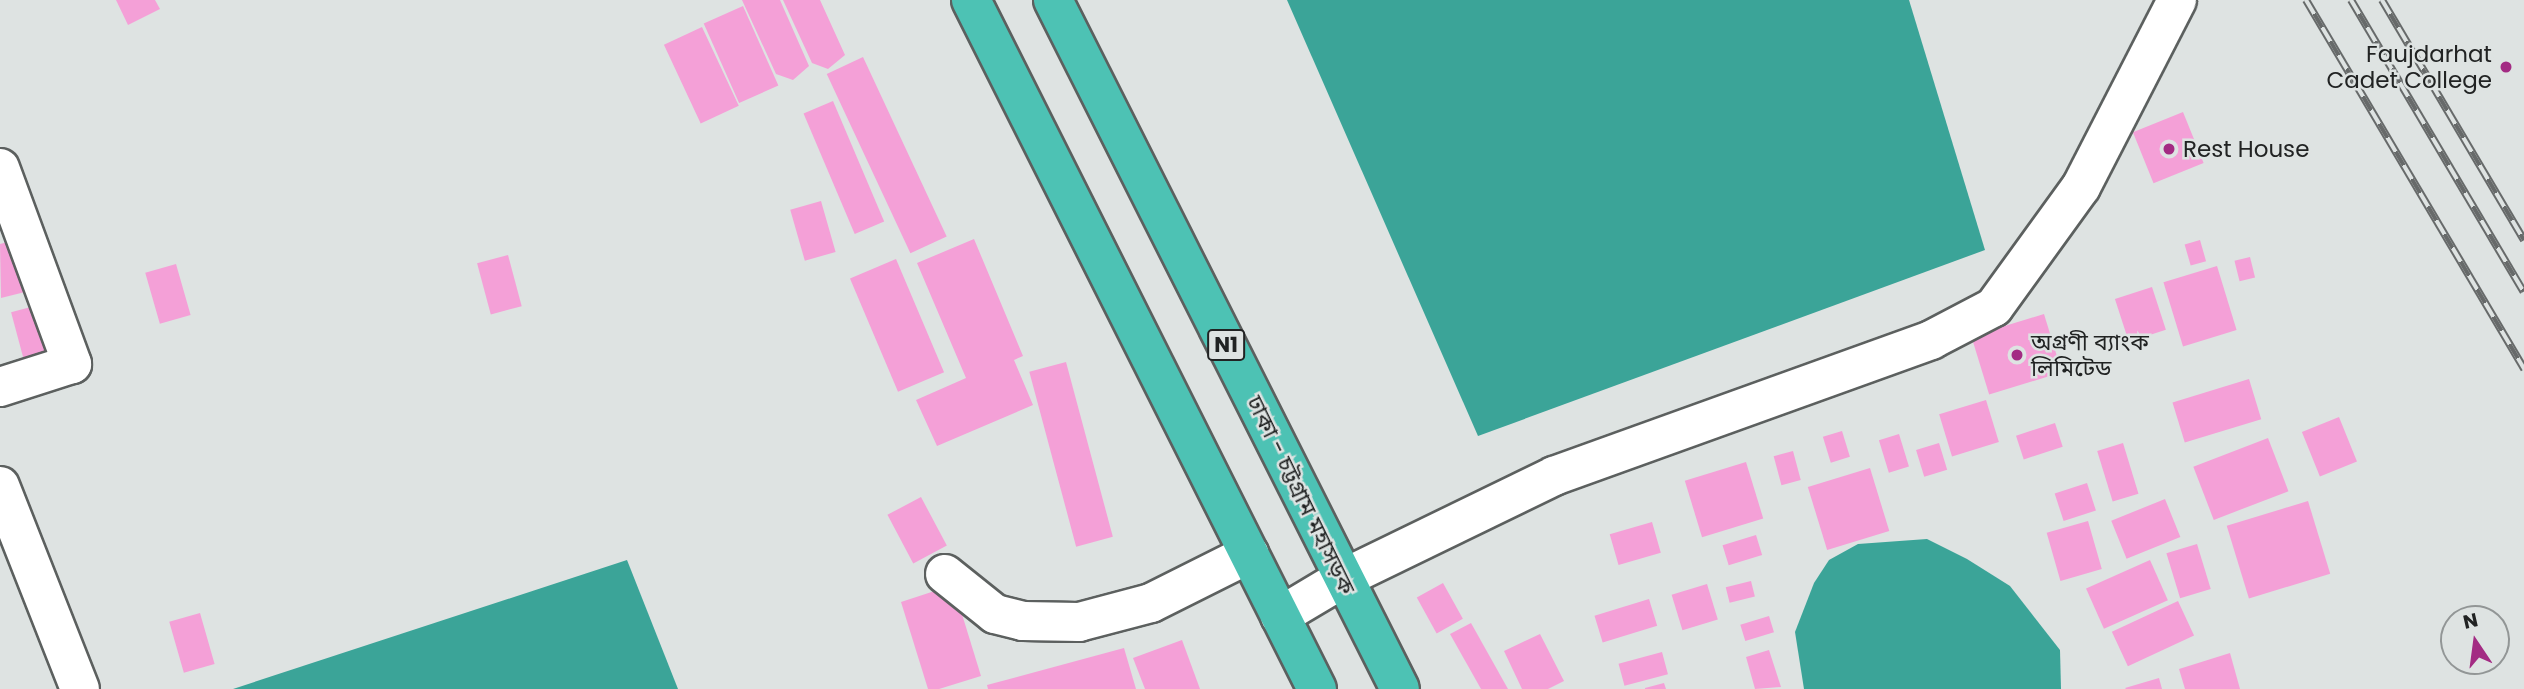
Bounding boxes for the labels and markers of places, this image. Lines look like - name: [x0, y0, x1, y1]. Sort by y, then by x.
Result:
- place label: Faujdarhat Cadet College: [2327, 40, 2492, 94]
- marker: Faujdarhat Cadet College: [2498, 59, 2514, 75]
- place label: Rest House: [2183, 135, 2309, 163]
- marker: Rest House: [2161, 141, 2177, 157]
- place label: অগ্রণী ব্যাংক লিমিটেড: [2031, 328, 2149, 382]
- marker: অগ্রণী ব্যাংক লিমিটেড: [2009, 347, 2025, 363]

